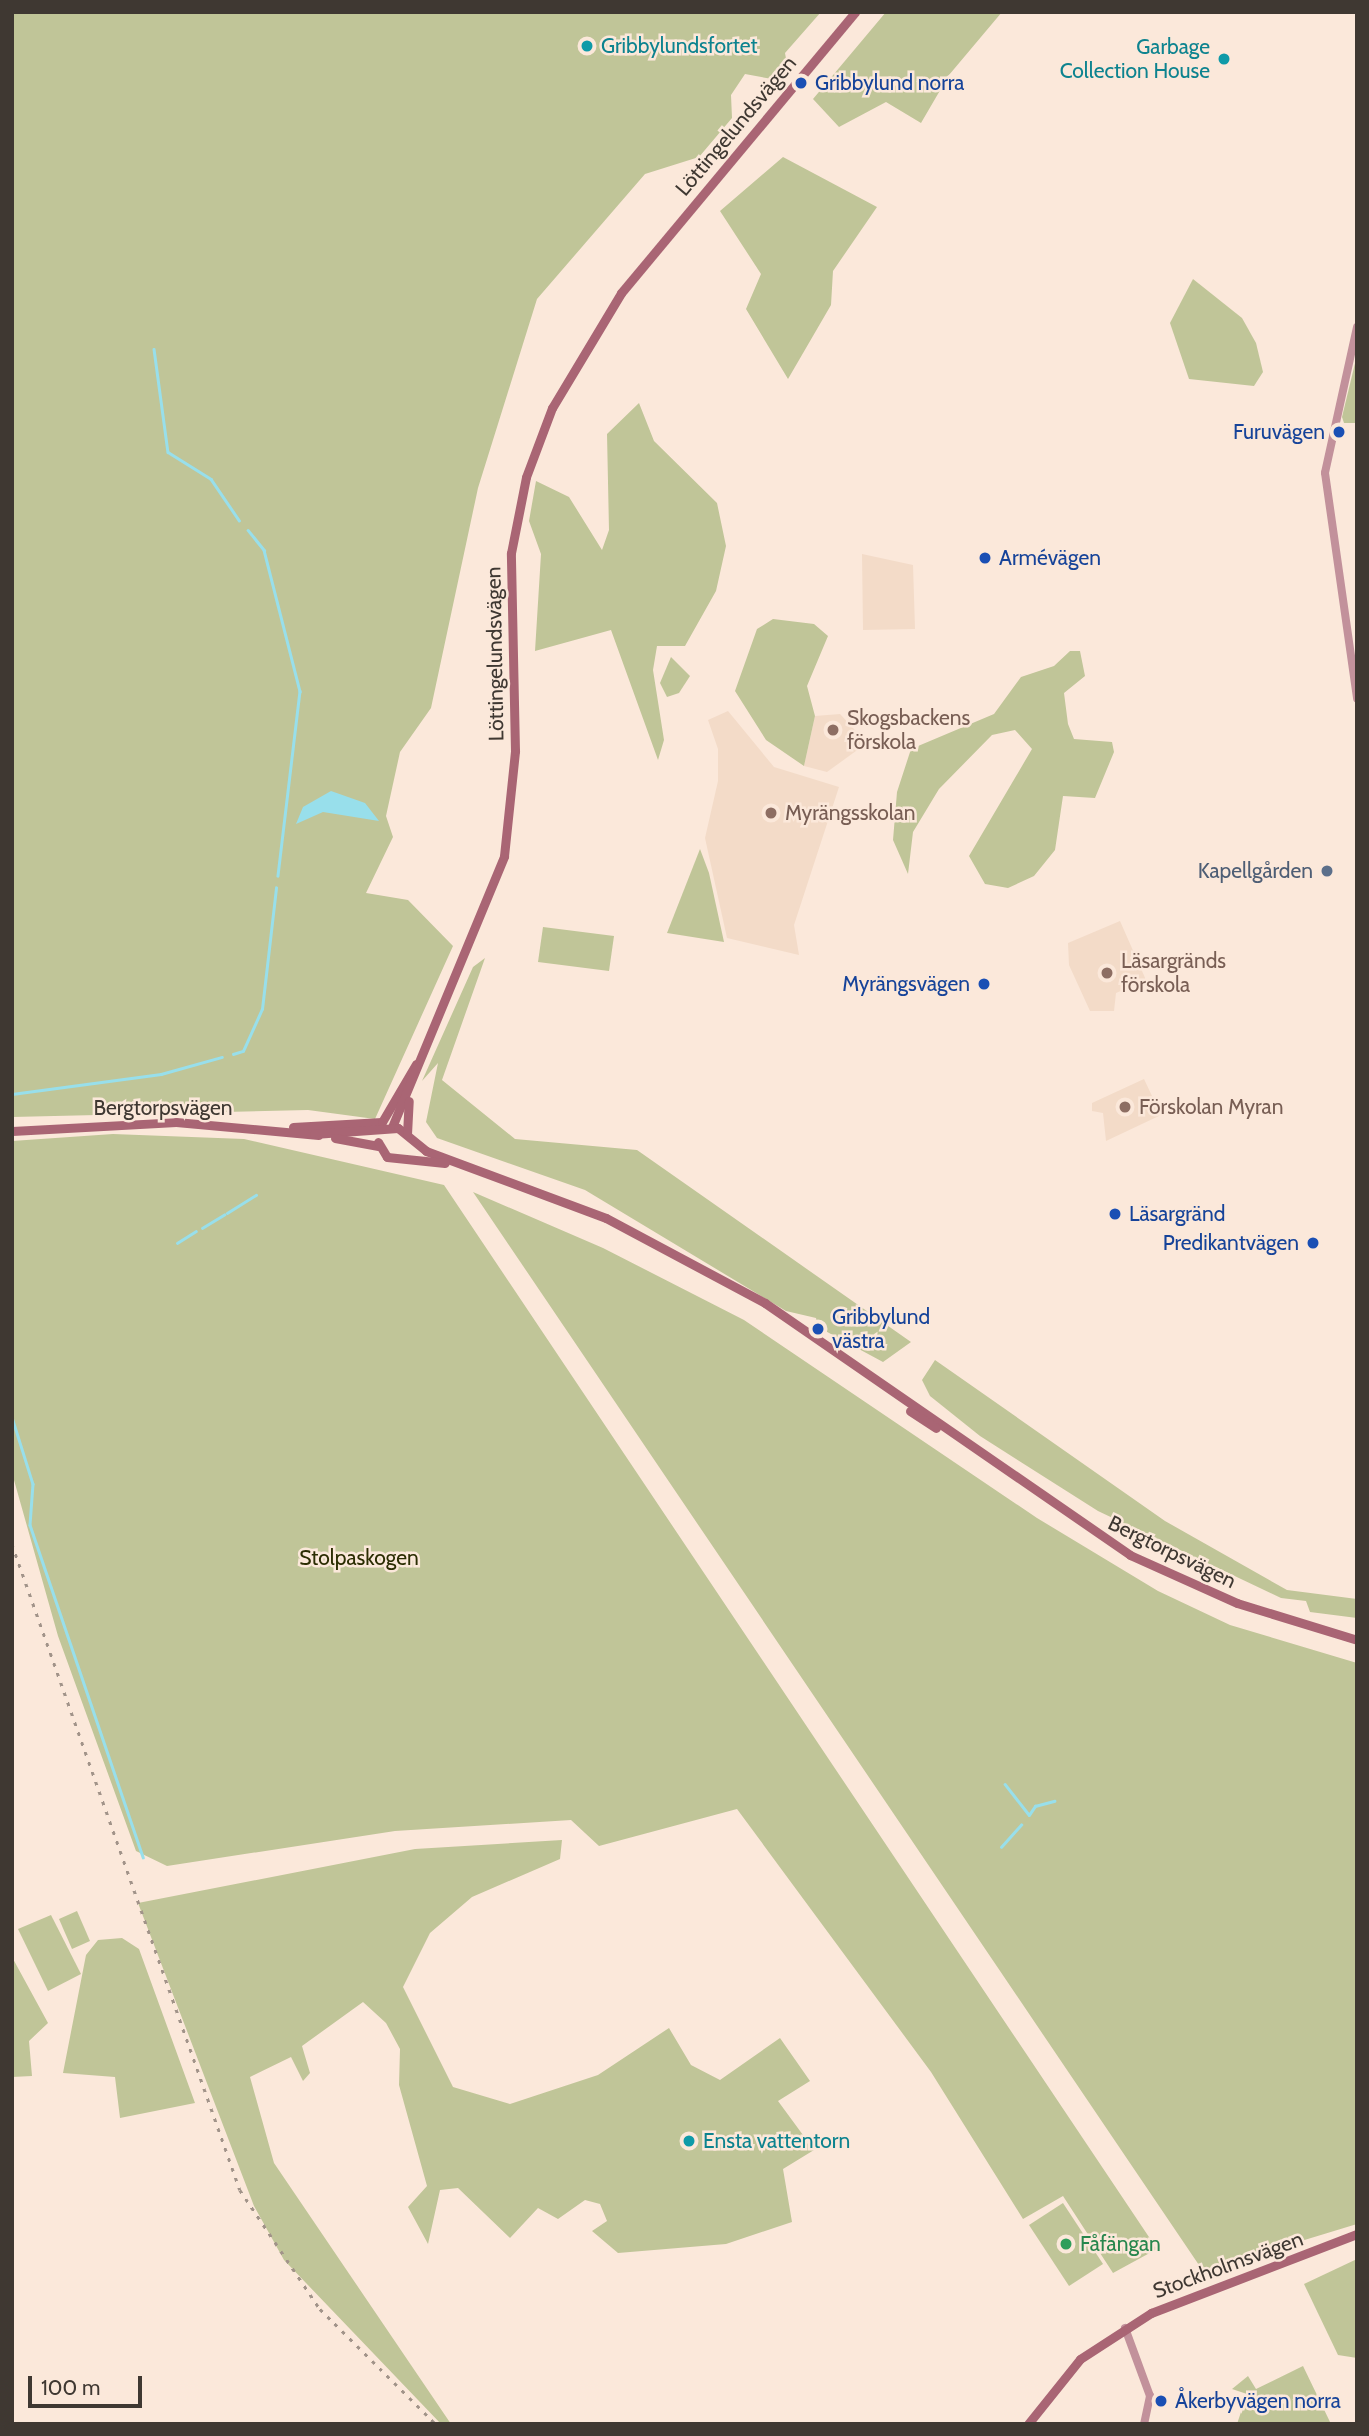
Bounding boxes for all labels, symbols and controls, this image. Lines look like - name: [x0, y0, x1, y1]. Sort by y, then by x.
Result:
- place label: Gribbylundsfortet: [601, 33, 758, 59]
- place label: Garbage Collection House: [1060, 34, 1210, 84]
- marker: Gribbylundsfortet: [579, 38, 595, 54]
- street label: Löttingelundsvägen: [670, 51, 802, 201]
- marker: Garbage Collection House: [1216, 51, 1232, 67]
- place label: Gribbylund norra: [815, 70, 964, 96]
- marker: Gribbylund norra: [793, 75, 809, 91]
- place label: Furuvägen: [1233, 419, 1325, 445]
- marker: Furuvägen: [1331, 424, 1347, 440]
- place label: Armévägen: [999, 545, 1101, 571]
- marker: Armévägen: [977, 550, 993, 566]
- street label: Löttingelundsvägen: [481, 567, 509, 741]
- place label: Skogsbackens förskola: [847, 705, 970, 755]
- marker: Skogsbackens förskola: [825, 722, 841, 738]
- place label: Myrängsskolan: [785, 800, 916, 826]
- marker: Myrängsskolan: [763, 805, 779, 821]
- place label: Kapellgården: [1198, 858, 1313, 884]
- marker: Kapellgården: [1319, 863, 1335, 879]
- place label: Läsargränds förskola: [1121, 948, 1226, 998]
- marker: Läsargränds förskola: [1099, 965, 1115, 981]
- place label: Myrängsvägen: [842, 971, 970, 997]
- marker: Myrängsvägen: [976, 976, 992, 992]
- place label: Förskolan Myran: [1139, 1094, 1283, 1120]
- street label: Bergtorpsvägen: [93, 1095, 233, 1121]
- marker: Förskolan Myran: [1117, 1099, 1133, 1115]
- place label: Läsargränd: [1129, 1201, 1225, 1227]
- marker: Läsargränd: [1107, 1206, 1123, 1222]
- place label: Predikantvägen: [1163, 1230, 1299, 1256]
- marker: Predikantvägen: [1305, 1235, 1321, 1251]
- place label: Gribbylund västra: [832, 1304, 930, 1354]
- marker: Gribbylund västra: [810, 1321, 826, 1337]
- street label: Bergtorpsvägen: [1104, 1510, 1240, 1594]
- park label: Stolpaskogen: [299, 1545, 419, 1571]
- place label: Ensta vattentorn: [703, 2128, 850, 2154]
- marker: Ensta vattentorn: [681, 2133, 697, 2149]
- street label: Stockholmsvägen: [1150, 2226, 1306, 2304]
- place label: Fåfängan: [1080, 2231, 1161, 2257]
- marker: Fåfängan: [1058, 2236, 1074, 2252]
- scale bar: [32, 2362, 145, 2406]
- text: 100 m: [41, 2375, 100, 2400]
- place label: Åkerbyvägen norra: [1175, 2388, 1341, 2414]
- marker: Åkerbyvägen norra: [1153, 2393, 1169, 2409]

